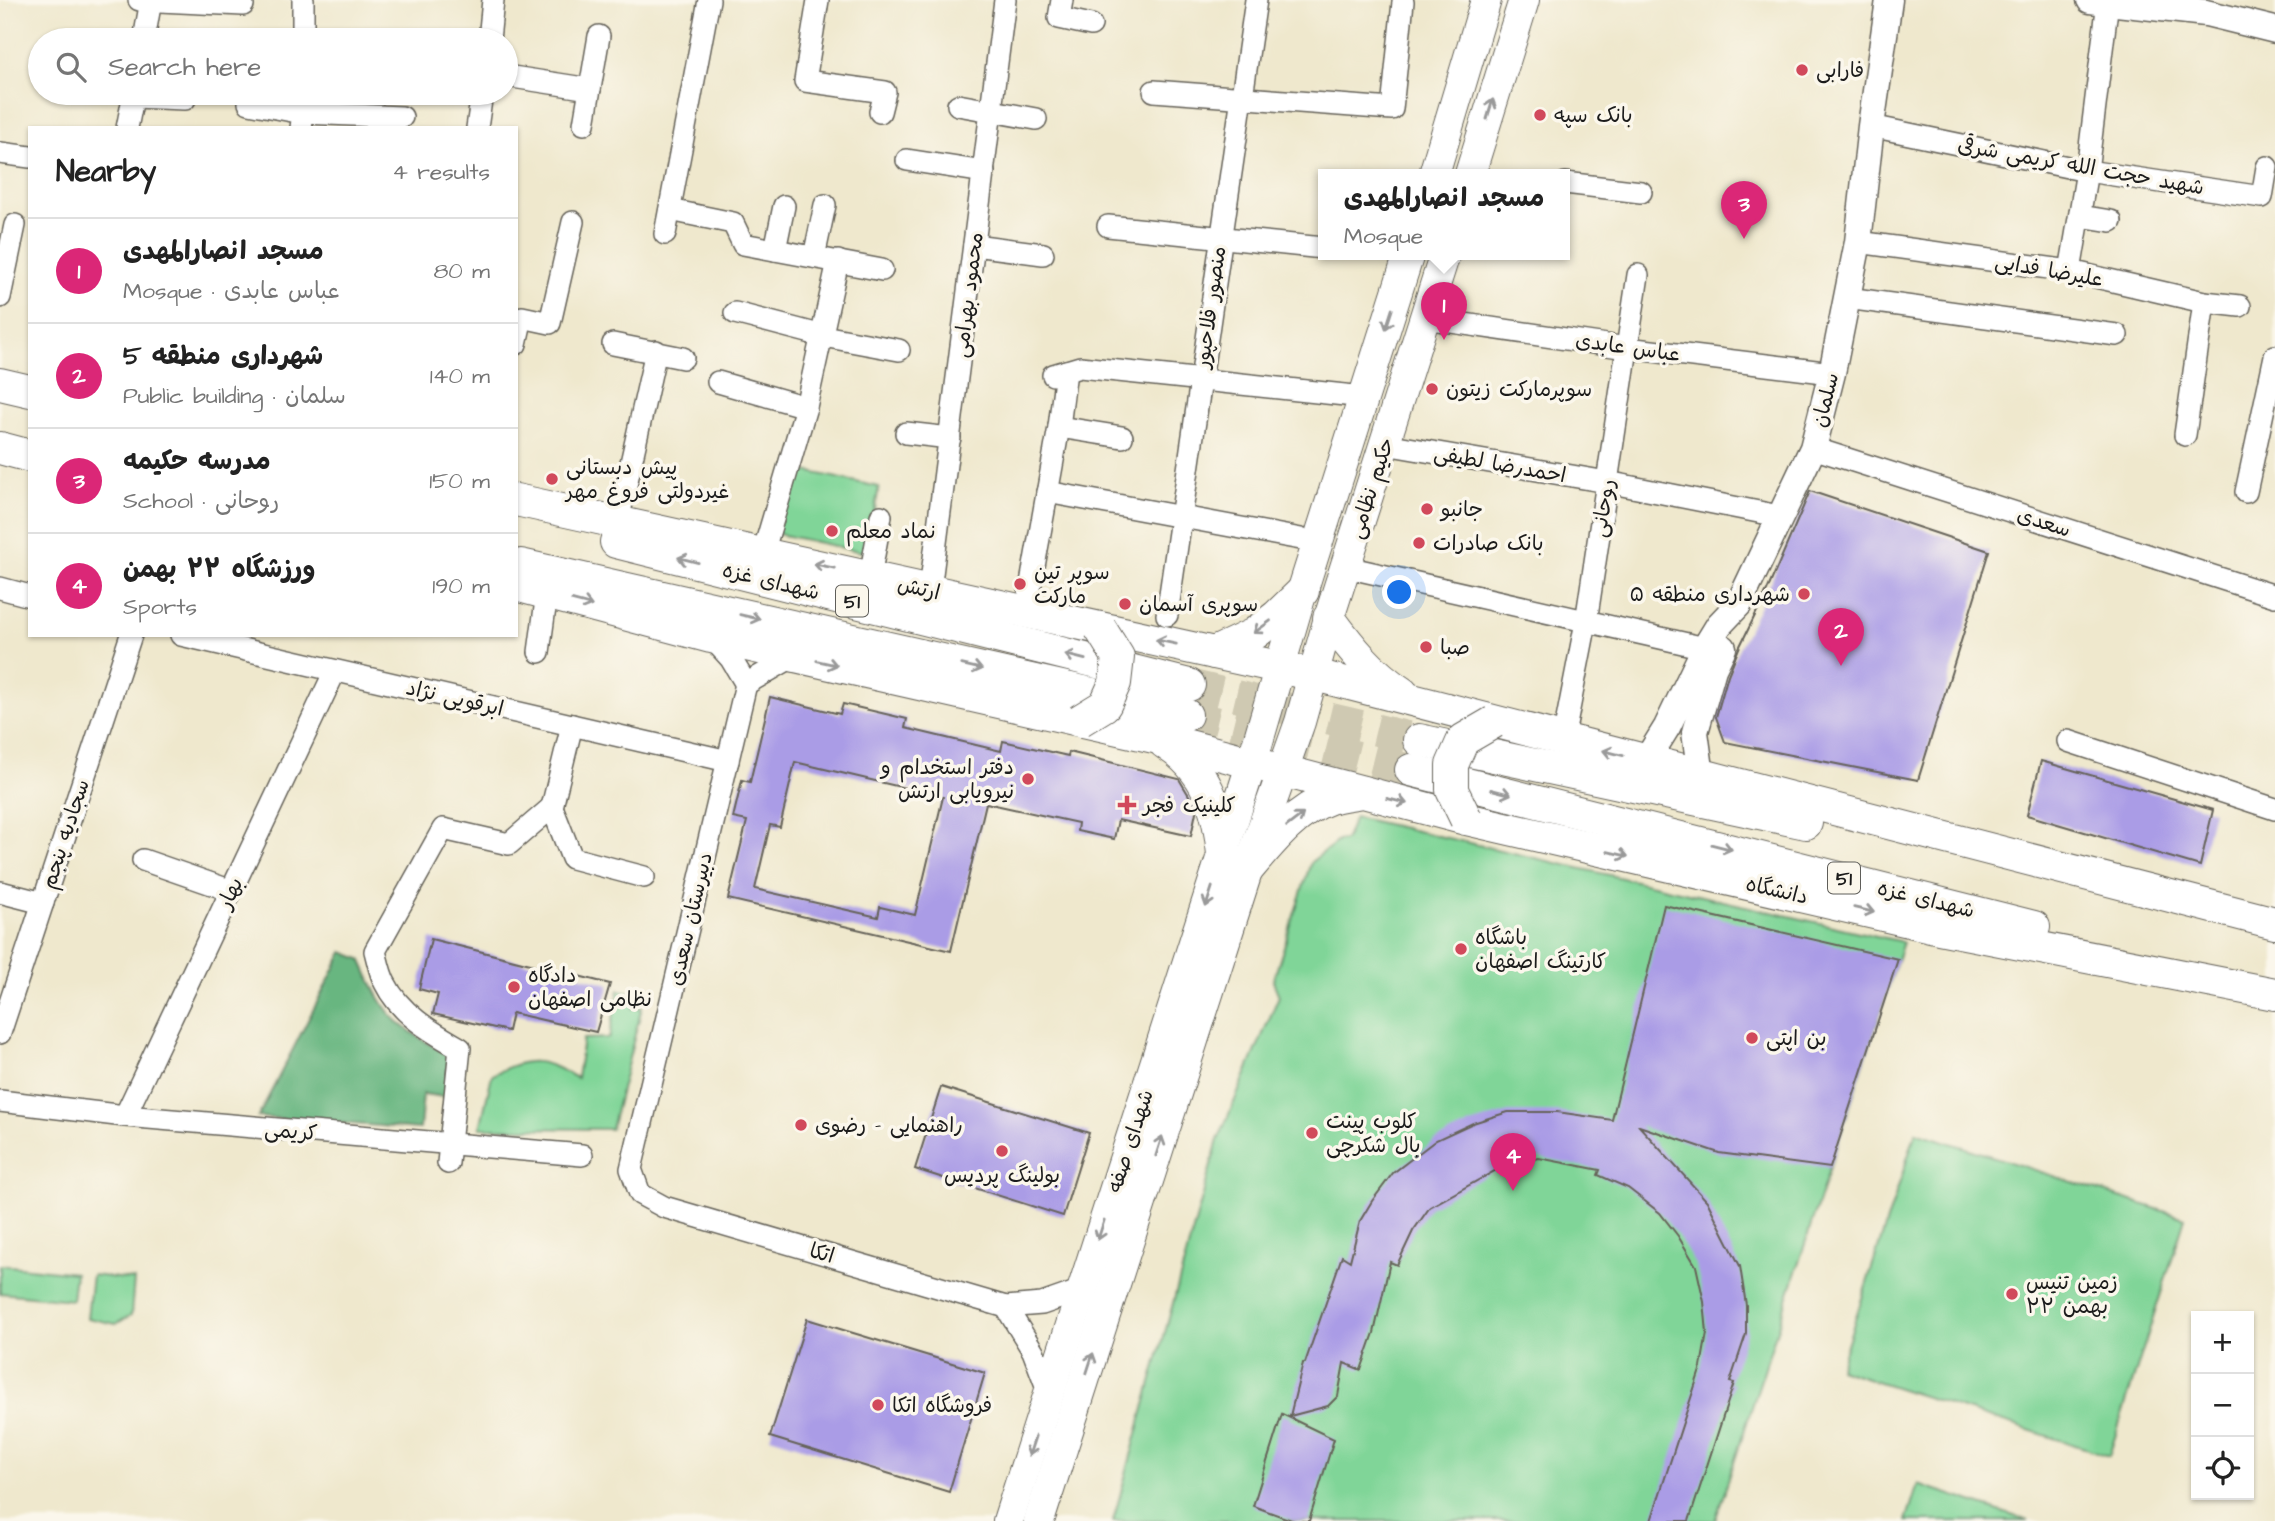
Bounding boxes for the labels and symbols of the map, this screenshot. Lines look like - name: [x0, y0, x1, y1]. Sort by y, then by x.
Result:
- place label: فارابی: [1816, 56, 1864, 85]
- marker: فارابی: [1794, 62, 1810, 78]
- one-way arrow: [1485, 98, 1498, 120]
- place label: بانک سپه: [1554, 101, 1633, 130]
- marker: بانک سپه: [1532, 107, 1548, 123]
- street label: شهید حجت الله کریمی شرقی: [1955, 131, 2206, 202]
- pin: 3: [1721, 181, 1767, 239]
- street label: محمود بهرامی: [946, 231, 991, 359]
- street label: منصور فلاحپور: [1187, 244, 1233, 372]
- street label: علیرضا فدایی: [1993, 247, 2105, 294]
- pin: 1: [1421, 282, 1467, 340]
- one-way arrow: [1382, 308, 1394, 330]
- street label: عباس عابدی: [1574, 326, 1682, 369]
- street label: سلمان: [1805, 370, 1846, 431]
- place label: سوپرمارکت زیتون: [1446, 375, 1592, 404]
- marker: سوپرمارکت زیتون: [1424, 381, 1440, 397]
- street label: حکیم نظامی: [1341, 434, 1402, 543]
- street label: احمدرضا لطیفی: [1432, 439, 1568, 490]
- place label: پیش دبستانی غیردولتی فروغ مهر: [564, 453, 729, 506]
- marker: پیش دبستانی غیردولتی فروغ مهر: [544, 471, 560, 487]
- street label: روحانی: [1585, 477, 1622, 539]
- place label: جانبو: [1439, 495, 1483, 524]
- street label: سعدی: [2013, 500, 2074, 545]
- marker: جانبو: [1419, 501, 1435, 517]
- place label: نماد معلم: [846, 517, 937, 547]
- marker: نماد معلم: [824, 523, 840, 539]
- place label: بانک صادرات: [1433, 529, 1544, 558]
- marker: بانک صادرات: [1411, 535, 1427, 551]
- one-way arrow: [677, 553, 700, 566]
- street label: شهدای غزه: [719, 555, 822, 608]
- place label: سوپر تین مارکت: [1034, 558, 1110, 611]
- one-way arrow: [813, 559, 836, 573]
- street label: ارتش: [895, 570, 943, 607]
- your location: [1382, 575, 1416, 609]
- marker: سوپر تین مارکت: [1012, 576, 1028, 592]
- place label: شهرداری منطقه ۵: [1630, 580, 1790, 609]
- road number: 51: [836, 586, 868, 616]
- marker: شهرداری منطقه ۵: [1796, 586, 1812, 602]
- place label: سوپری آسمان: [1139, 590, 1258, 619]
- marker: سوپری آسمان: [1117, 596, 1133, 612]
- one-way arrow: [570, 597, 593, 610]
- pin: 2: [1818, 608, 1864, 666]
- one-way arrow: [738, 611, 761, 624]
- one-way arrow: [1253, 620, 1272, 634]
- place label: صبا: [1440, 633, 1470, 662]
- one-way arrow: [1155, 635, 1178, 648]
- marker: صبا: [1418, 639, 1434, 655]
- one-way arrow: [1064, 650, 1087, 663]
- one-way arrow: [815, 657, 838, 671]
- one-way arrow: [960, 660, 983, 674]
- street label: ابرقویی نژاد: [403, 673, 506, 724]
- one-way arrow: [1603, 746, 1625, 759]
- place label: دفتر استخدام و نیرویابی ارتش: [879, 753, 1014, 806]
- marker: دفتر استخدام و نیرویابی ارتش: [1020, 771, 1036, 787]
- street label: سجادیه پنجم: [34, 776, 98, 893]
- one-way arrow: [1489, 786, 1512, 799]
- place label: کلینیک فجر: [1141, 791, 1236, 820]
- marker: کلینیک فجر: [1117, 795, 1137, 815]
- one-way arrow: [1385, 795, 1408, 808]
- one-way arrow: [1285, 813, 1304, 827]
- one-way arrow: [1710, 841, 1733, 854]
- one-way arrow: [1606, 847, 1629, 861]
- street label: دبیرستان سعدی: [661, 850, 720, 989]
- road number: 51: [1828, 862, 1860, 894]
- street label: دانشگاه: [1743, 869, 1811, 912]
- street label: بهار: [210, 873, 250, 916]
- street label: شهدای غزه: [1874, 873, 1977, 926]
- one-way arrow: [1201, 885, 1214, 907]
- one-way arrow: [1852, 904, 1875, 917]
- place label: باشگاه کارتینگ اصفهان: [1475, 923, 1606, 976]
- marker: باشگاه کارتینگ اصفهان: [1453, 941, 1469, 957]
- place label: دادگاه نظامی اصفهان: [528, 961, 652, 1014]
- marker: دادگاه نظامی اصفهان: [506, 979, 522, 995]
- place label: بن اپتی: [1766, 1024, 1827, 1053]
- marker: بن اپتی: [1744, 1030, 1760, 1046]
- street label: شهدای صفه: [1100, 1086, 1161, 1196]
- place label: کلوب پینت بال شکرچی: [1326, 1107, 1421, 1160]
- place label: راهنمایی - رضوی: [815, 1111, 963, 1140]
- street label: کریمی: [263, 1115, 319, 1148]
- marker: راهنمایی - رضوی: [793, 1117, 809, 1133]
- marker: کلوب پینت بال شکرچی: [1304, 1125, 1320, 1141]
- pin: 4: [1490, 1133, 1536, 1191]
- one-way arrow: [1153, 1135, 1166, 1157]
- marker: بولینگ پردیس: [994, 1143, 1010, 1159]
- place label: بولینگ پردیس: [944, 1161, 1060, 1190]
- one-way arrow: [1094, 1218, 1106, 1240]
- street label: اتکا: [806, 1236, 838, 1271]
- place label: زمین تنیس ۲۲ بهمن: [2026, 1268, 2118, 1321]
- marker: زمین تنیس ۲۲ بهمن: [2004, 1286, 2020, 1302]
- one-way arrow: [1084, 1352, 1097, 1374]
- place label: فروشگاه اتکا: [892, 1391, 992, 1420]
- marker: فروشگاه اتکا: [870, 1397, 886, 1413]
- one-way arrow: [1025, 1435, 1037, 1457]

